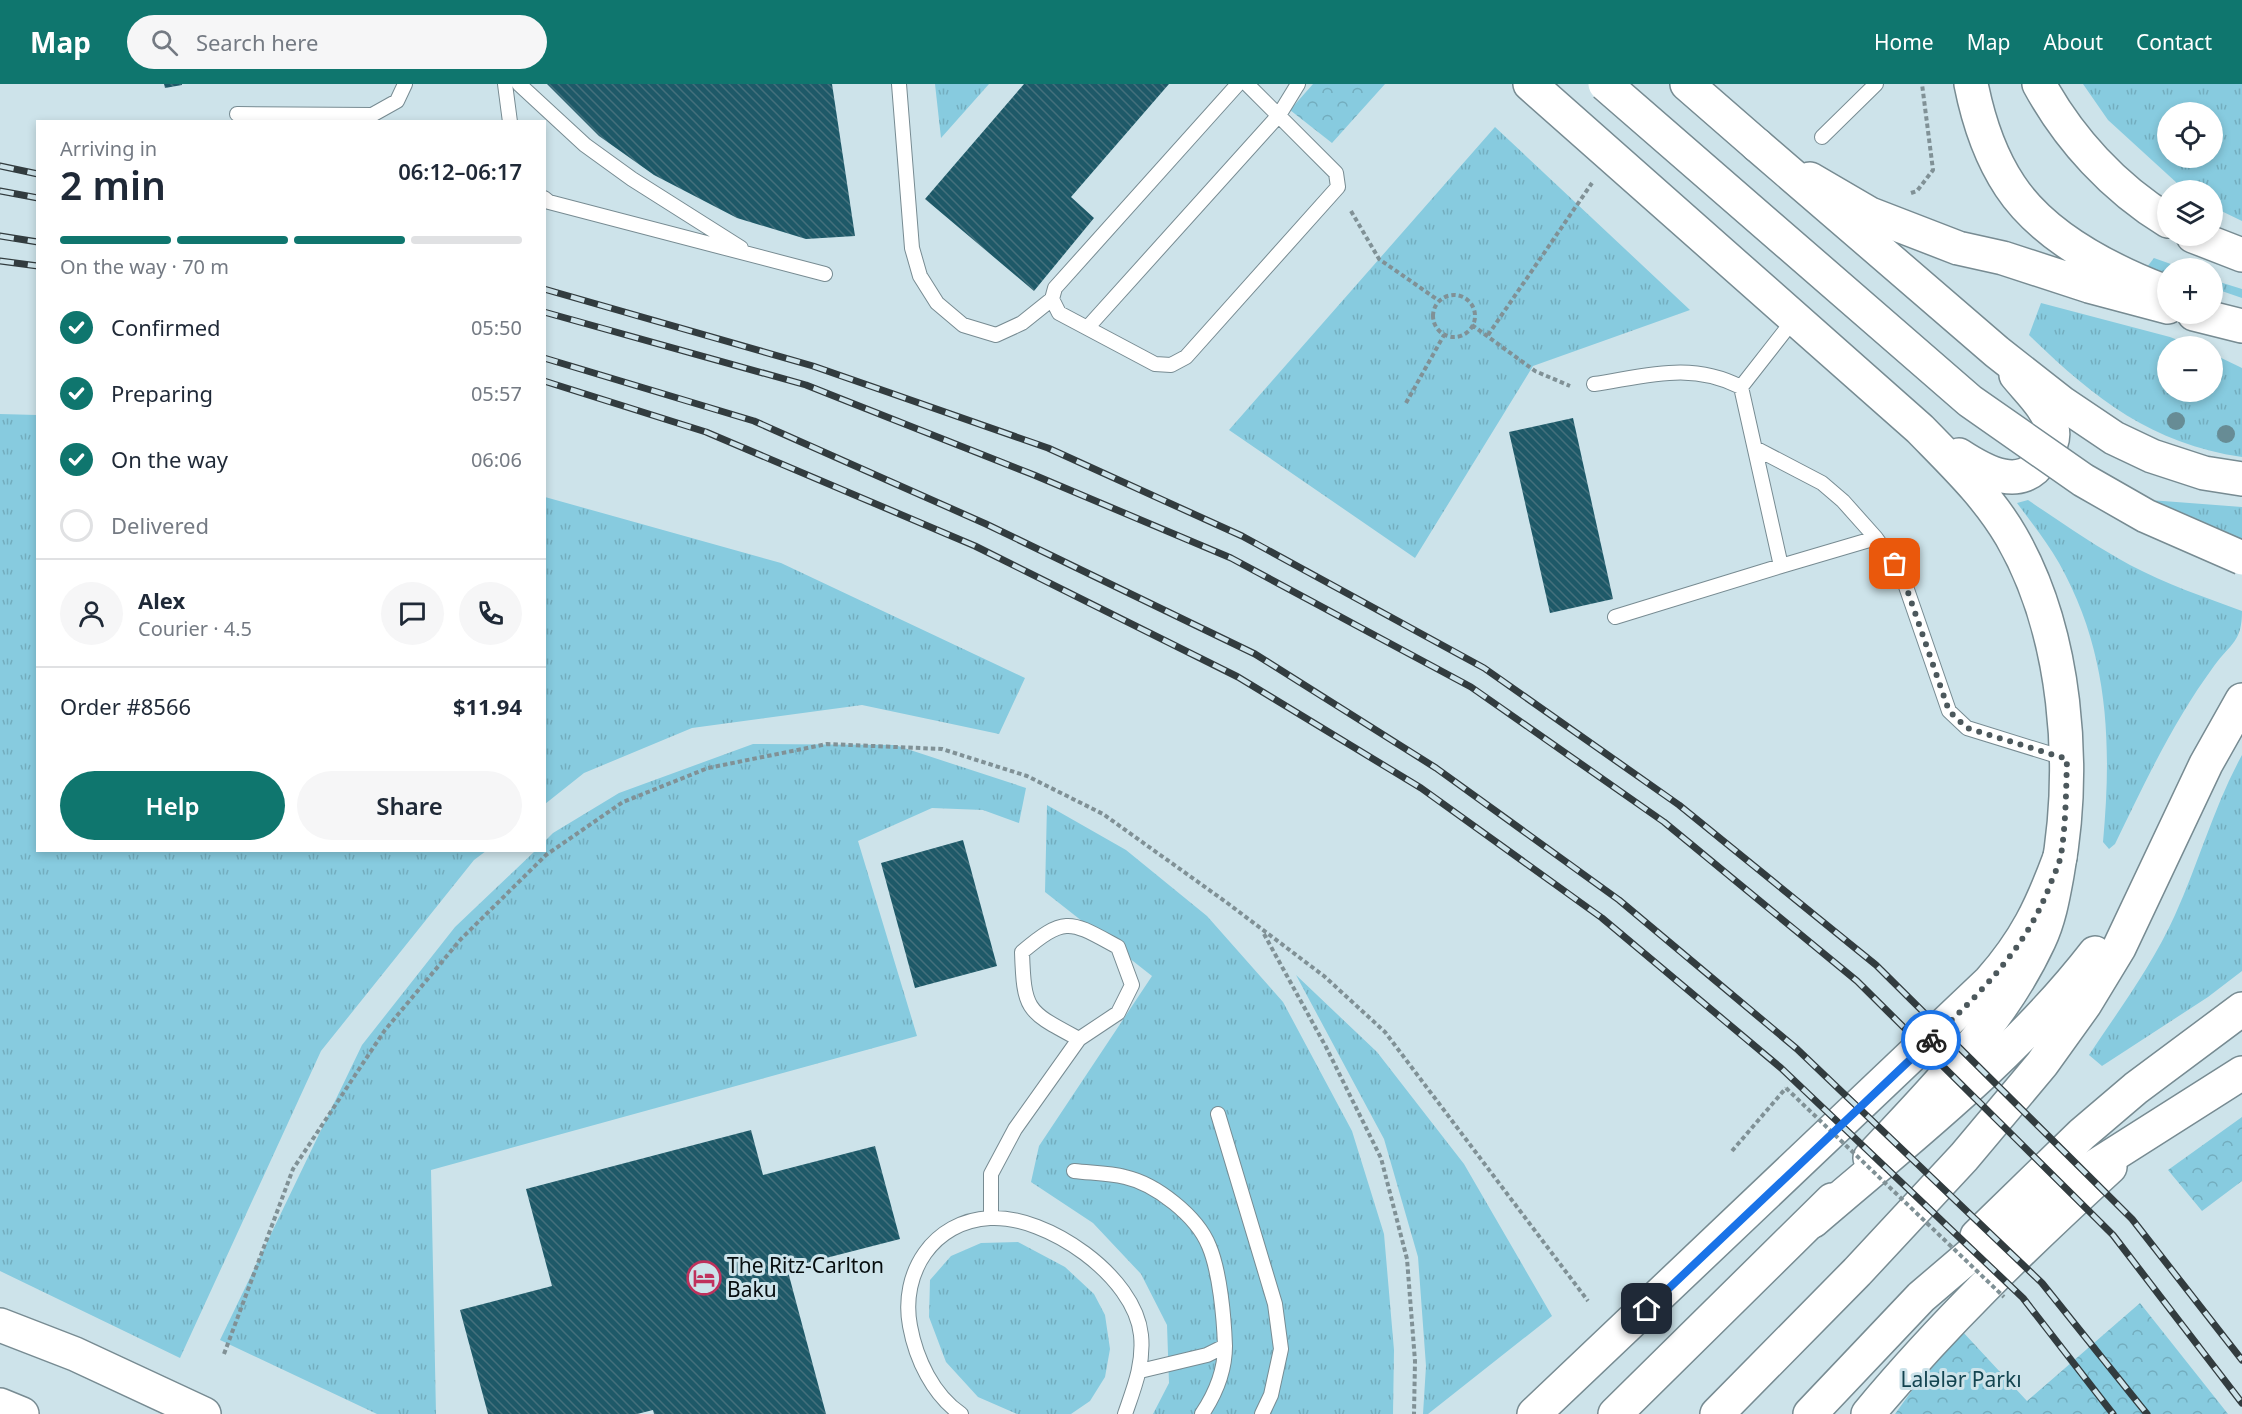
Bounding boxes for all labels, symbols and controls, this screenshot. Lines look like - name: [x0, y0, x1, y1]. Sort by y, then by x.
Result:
- search box: [127, 15, 547, 69]
- text: Map: [30, 23, 91, 61]
- icon: search: [148, 26, 181, 59]
- text: Search here: [196, 27, 318, 57]
- text: Home: [1874, 28, 1934, 56]
- text: Map: [1967, 28, 2010, 56]
- text: About: [2043, 28, 2103, 56]
- text: Contact: [2136, 28, 2212, 56]
- map controls: [2157, 102, 2223, 402]
- button: locate: [2157, 102, 2223, 168]
- text: Arriving in: [60, 135, 157, 162]
- text: 06:12–06:17: [398, 156, 522, 186]
- text: 2 min: [60, 158, 166, 211]
- button: layers: [2157, 180, 2223, 246]
- text: On the way · 70 m: [60, 253, 229, 280]
- button: +: [2157, 258, 2223, 324]
- icon: check: [60, 311, 93, 344]
- text: Confirmed: [111, 312, 221, 342]
- text: 05:50: [471, 314, 522, 341]
- button: −: [2157, 336, 2223, 402]
- icon: check: [60, 377, 93, 410]
- text: Preparing: [111, 378, 213, 408]
- text: 05:57: [471, 380, 522, 407]
- icon: check: [60, 443, 93, 476]
- text: On the way: [111, 444, 228, 474]
- text: 06:06: [471, 446, 522, 473]
- text: Delivered: [111, 510, 209, 540]
- pin: [1869, 538, 1920, 589]
- icon: bag: [1878, 547, 1911, 580]
- button: person: [60, 582, 123, 645]
- button: chat: [381, 582, 444, 645]
- button: phone: [459, 582, 522, 645]
- text: Alex: [138, 585, 185, 615]
- text: Courier · 4.5: [138, 615, 252, 642]
- text: Order #8566: [60, 691, 191, 721]
- text: $11.94: [453, 691, 522, 721]
- button: Help: [60, 771, 285, 840]
- button: Share: [297, 771, 522, 840]
- courier: [1901, 1010, 1961, 1070]
- icon: bike: [1915, 1024, 1948, 1057]
- place label: The Ritz-Carlton Baku: [727, 1251, 884, 1303]
- hotel icon: The Ritz-Carlton Baku: [686, 1260, 722, 1296]
- pin: [1621, 1283, 1672, 1334]
- icon: home: [1630, 1292, 1663, 1325]
- park label: Lalələr Parkı: [1900, 1365, 2022, 1393]

